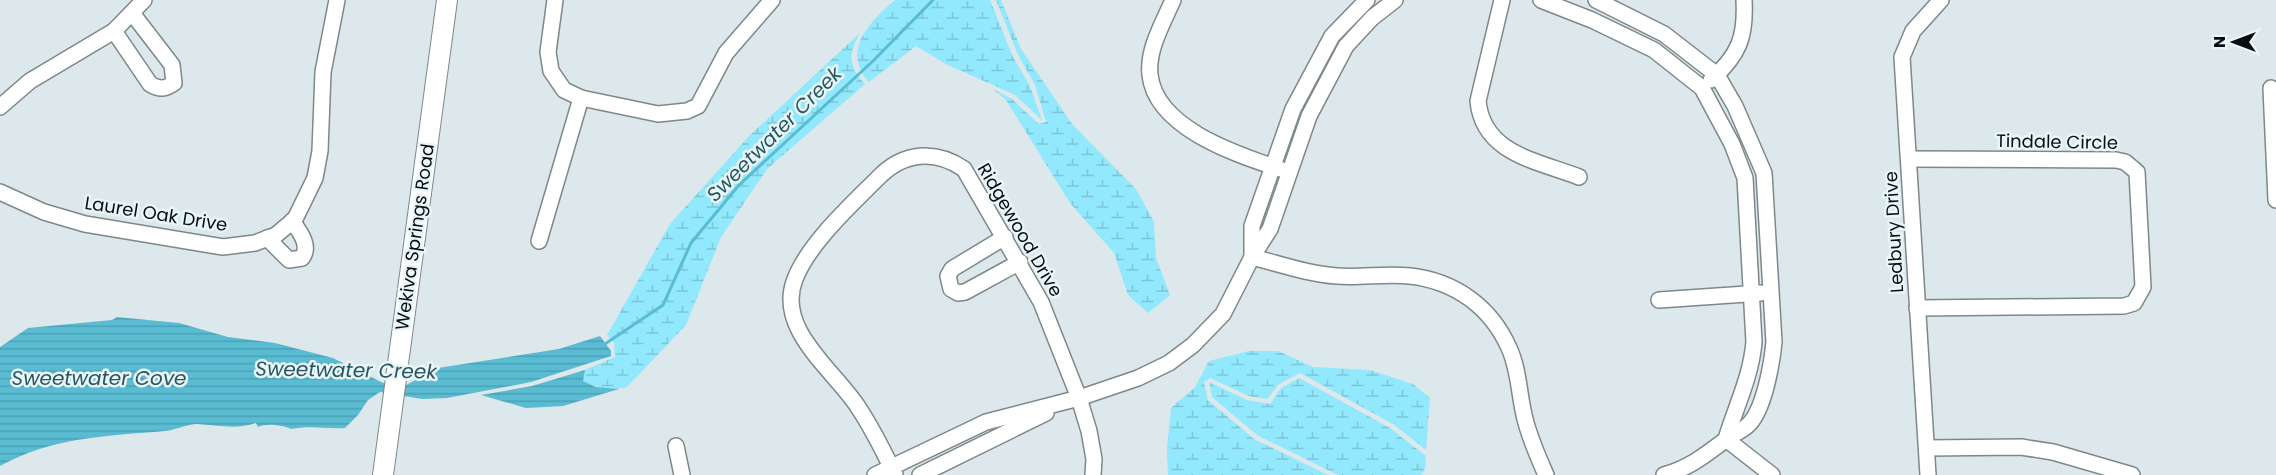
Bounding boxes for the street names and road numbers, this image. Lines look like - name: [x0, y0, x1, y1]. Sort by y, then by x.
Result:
- street label: Tindale Circle: [1996, 128, 2118, 155]
- street label: Wekiva Springs Road: [389, 142, 440, 332]
- street label: Ridgewood Drive: [972, 158, 1069, 301]
- street label: Ledbury Drive: [1878, 171, 1909, 293]
- street label: Laurel Oak Drive: [83, 190, 229, 237]

